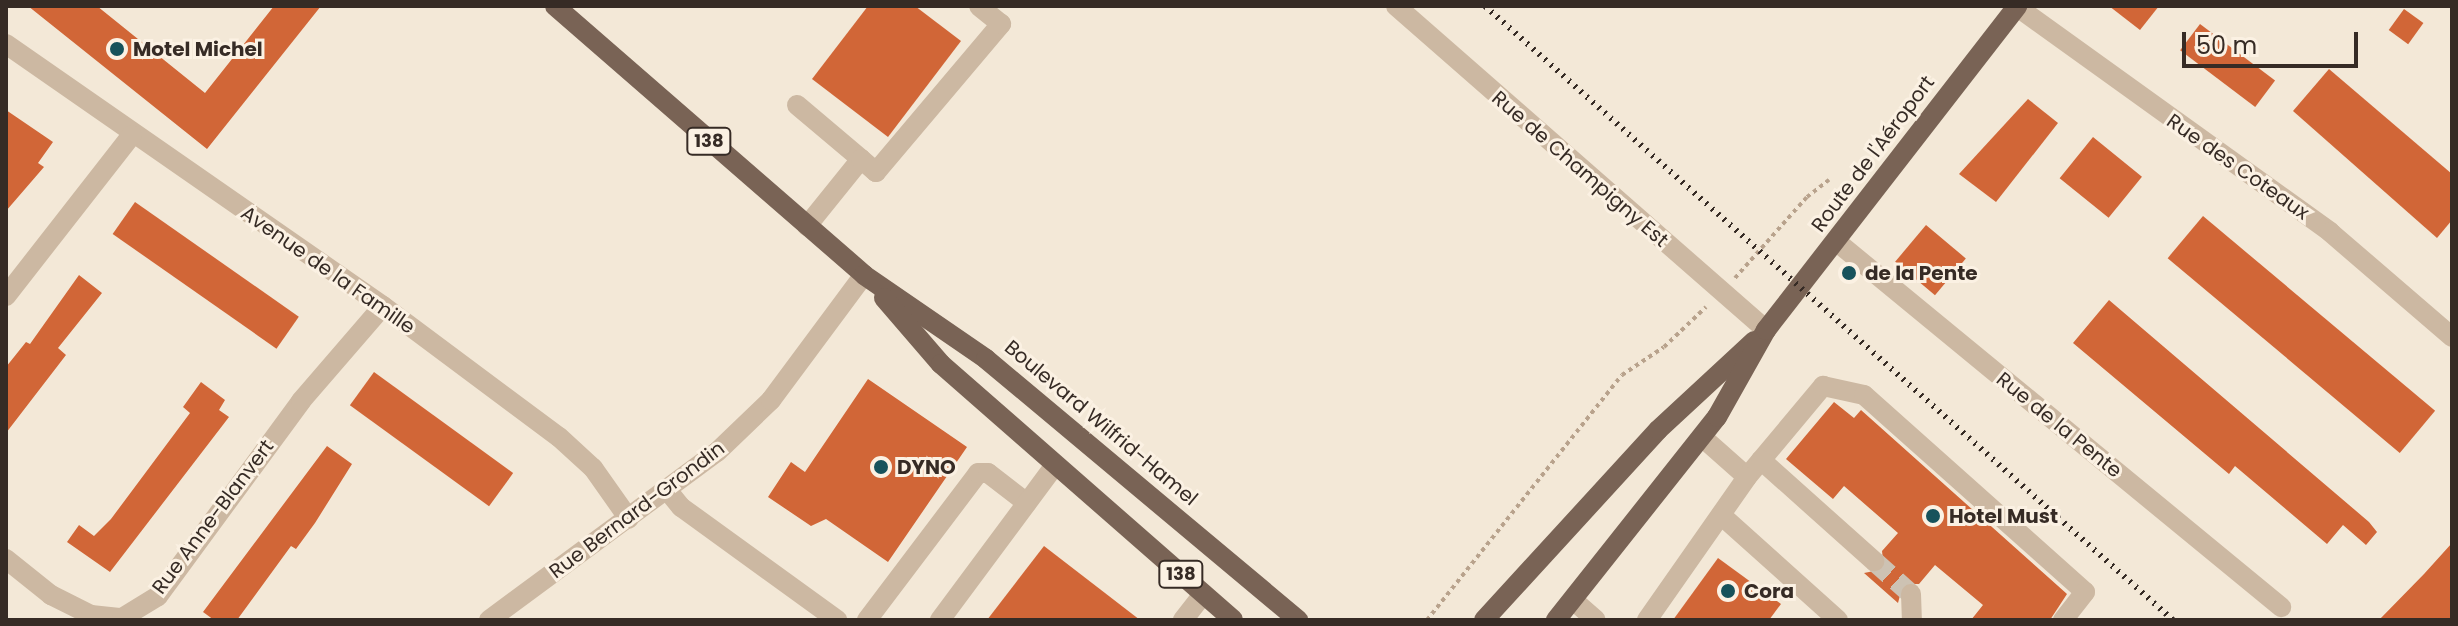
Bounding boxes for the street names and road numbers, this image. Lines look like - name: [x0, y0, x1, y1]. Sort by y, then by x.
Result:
- street label: Route de l'Aéroport: [1806, 71, 1940, 237]
- street label: Rue de Champigny Est: [1487, 86, 1673, 252]
- street label: Rue des Coteaux: [2162, 109, 2314, 225]
- road number: 138: [685, 127, 733, 155]
- street label: Avenue de la Famille: [236, 201, 420, 339]
- street label: Boulevard Wilfrid-Hamel: [1000, 335, 1202, 511]
- street label: Rue de la Pente: [1992, 367, 2126, 483]
- street label: Rue Anne-Blanvert: [147, 435, 279, 599]
- street label: Rue Bernard-Grondin: [545, 436, 729, 584]
- road number: 138: [1157, 560, 1205, 588]

